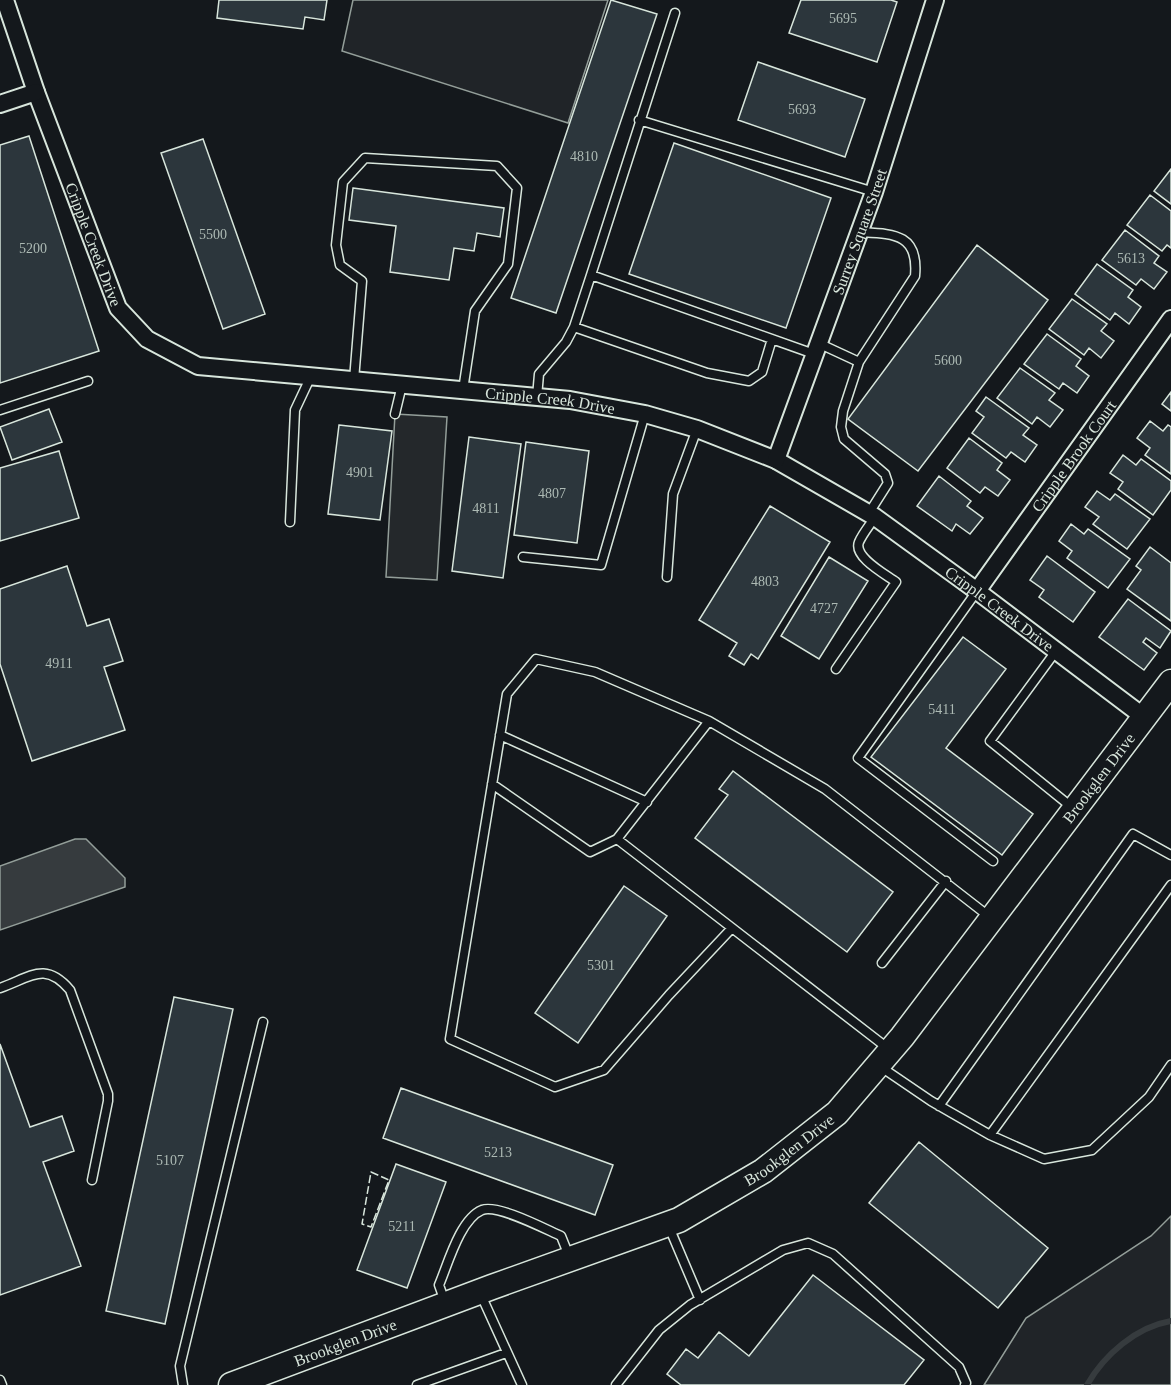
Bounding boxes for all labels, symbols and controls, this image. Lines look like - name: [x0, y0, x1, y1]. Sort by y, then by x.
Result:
- house number: 5695: [829, 11, 857, 26]
- house number: 5693: [788, 102, 816, 117]
- house number: 4810: [570, 149, 598, 164]
- street label: Surrey Square Street: [829, 166, 890, 297]
- street label: Cripple Creek Drive: [62, 180, 124, 309]
- house number: 5500: [199, 227, 227, 242]
- house number: 5200: [19, 241, 47, 256]
- house number: 5613: [1117, 251, 1145, 266]
- house number: 5600: [934, 353, 962, 368]
- street label: Cripple Creek Drive: [484, 384, 616, 417]
- street label: Cripple Brook Court: [1028, 397, 1119, 515]
- house number: 4901: [346, 465, 374, 480]
- house number: 4807: [538, 486, 566, 501]
- house number: 4811: [472, 501, 500, 516]
- street label: Cripple Creek Drive: [942, 563, 1057, 655]
- house number: 4803: [751, 574, 779, 589]
- house number: 4727: [810, 601, 838, 616]
- house number: 4911: [45, 656, 73, 671]
- house number: 5411: [928, 702, 956, 717]
- street label: Brookglen Drive: [1059, 730, 1138, 826]
- house number: 5301: [587, 958, 615, 973]
- street label: Brookglen Drive: [741, 1111, 837, 1189]
- house number: 5213: [484, 1145, 512, 1160]
- house number: 5107: [156, 1153, 184, 1168]
- house number: 5211: [388, 1219, 416, 1234]
- street label: Brookglen Drive: [292, 1316, 399, 1370]

